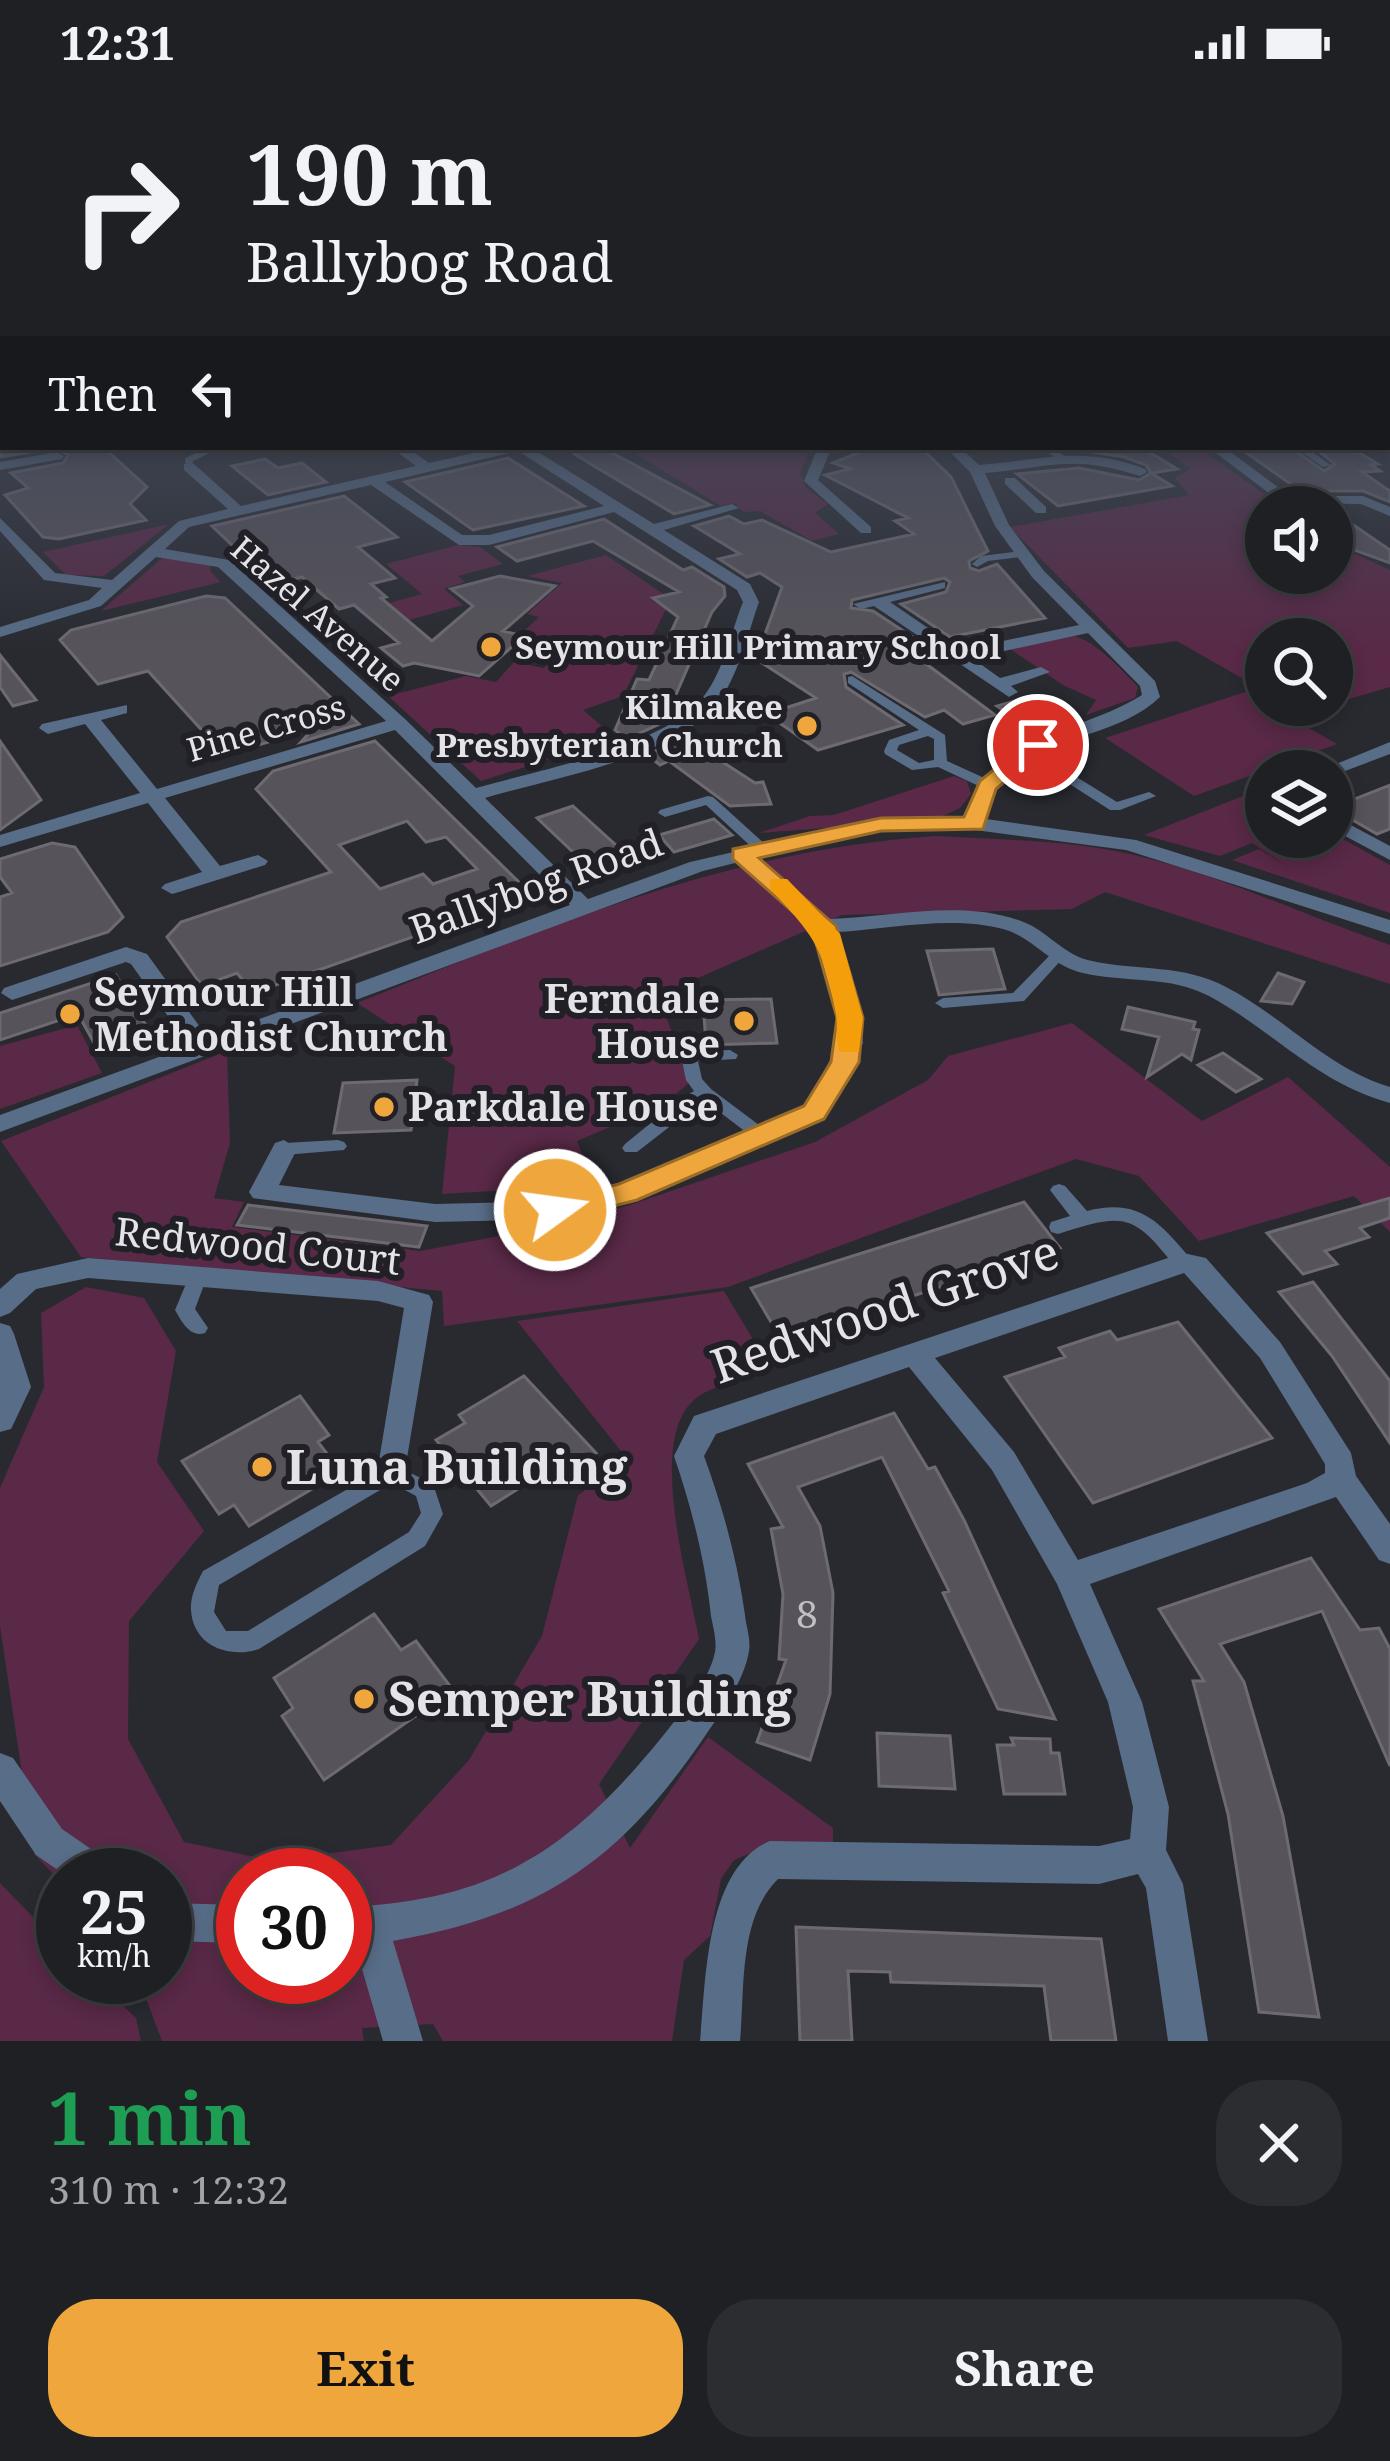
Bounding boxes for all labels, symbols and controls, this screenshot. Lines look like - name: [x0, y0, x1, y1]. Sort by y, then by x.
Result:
- text: 12:31: [60, 12, 175, 73]
- text: 190 m: [246, 115, 493, 230]
- icon: right: [48, 132, 204, 288]
- text: Ballybog Road: [246, 224, 613, 298]
- icon: left: [181, 360, 247, 426]
- text: Then: [48, 363, 157, 424]
- map controls: [1245, 486, 1353, 858]
- button: sound: [1245, 486, 1353, 594]
- street label: Hazel Avenue: [222, 526, 415, 701]
- button: search: [1245, 618, 1353, 726]
- place label: Seymour Hill Primary School: [515, 624, 1001, 669]
- marker: Seymour Hill Primary School: [478, 634, 504, 660]
- street label: Pine Cross: [181, 683, 350, 772]
- place label: Kilmakee Presbyterian Church: [436, 684, 783, 767]
- pin: [987, 694, 1089, 796]
- icon: arrive: [1005, 712, 1071, 778]
- marker: Kilmakee Presbyterian Church: [794, 713, 820, 739]
- button: layers: [1245, 750, 1353, 858]
- street label: Ballybog Road: [402, 814, 669, 955]
- place label: Seymour Hill Methodist Church: [94, 964, 448, 1062]
- place label: Ferndale House: [544, 971, 720, 1069]
- marker: Seymour Hill Methodist Church: [57, 1001, 83, 1027]
- marker: Ferndale House: [731, 1008, 757, 1034]
- place label: Parkdale House: [408, 1079, 719, 1132]
- marker: Parkdale House: [371, 1094, 397, 1120]
- position arrow: [492, 1147, 618, 1273]
- street label: Redwood Court: [113, 1203, 403, 1286]
- street label: Redwood Grove: [702, 1218, 1067, 1397]
- place label: Luna Building: [286, 1433, 628, 1498]
- marker: Luna Building: [249, 1454, 275, 1480]
- house number: 8: [796, 1586, 818, 1639]
- place label: Semper Building: [388, 1665, 792, 1730]
- marker: Semper Building: [351, 1686, 377, 1712]
- speed limit sign: 30: [216, 1848, 372, 2004]
- text: 25: [80, 1870, 148, 1952]
- text: km/h: [77, 1935, 151, 1976]
- text: 1 min: [48, 2068, 252, 2166]
- button: close: [1216, 2080, 1342, 2206]
- text: 310 m · 12:32: [48, 2162, 289, 2215]
- button: Exit: [48, 2299, 683, 2437]
- button: Share: [707, 2299, 1342, 2437]

